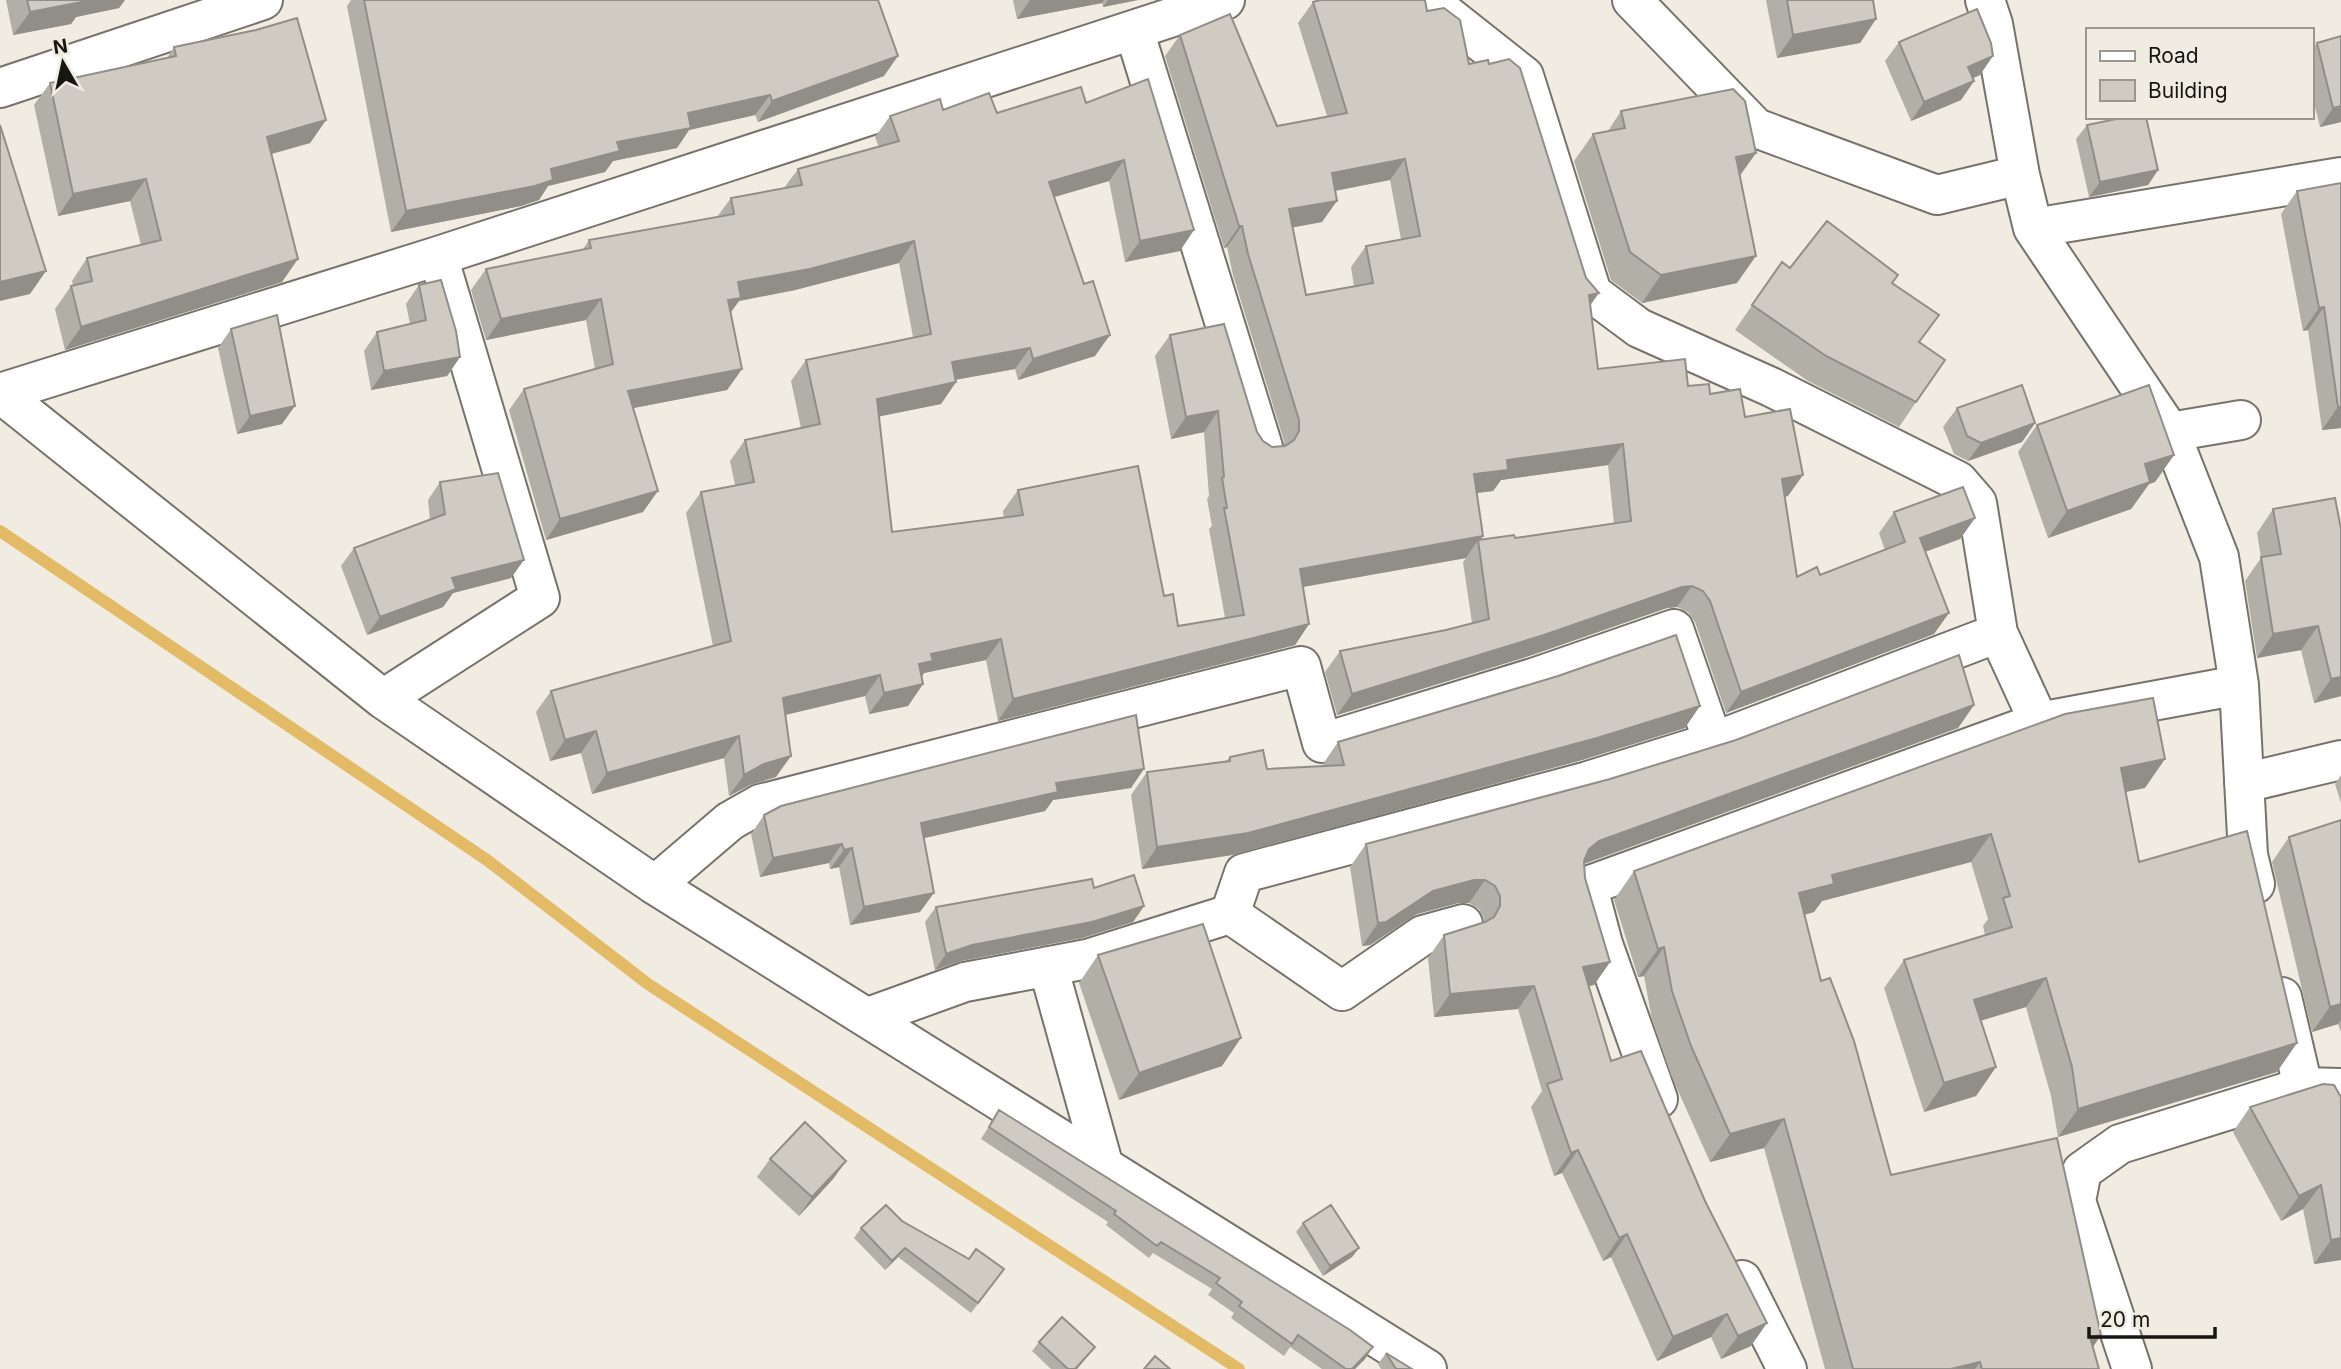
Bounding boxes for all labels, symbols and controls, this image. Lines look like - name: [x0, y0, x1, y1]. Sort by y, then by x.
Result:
- north arrow: [28, 28, 98, 98]
- legend: [2086, 28, 2313, 119]
- text: N: [51, 34, 69, 59]
- text: Road: [2148, 43, 2199, 68]
- text: Building: [2148, 78, 2228, 103]
- scale bar: [2089, 1296, 2215, 1340]
- text: 20 m: [2100, 1307, 2150, 1332]

